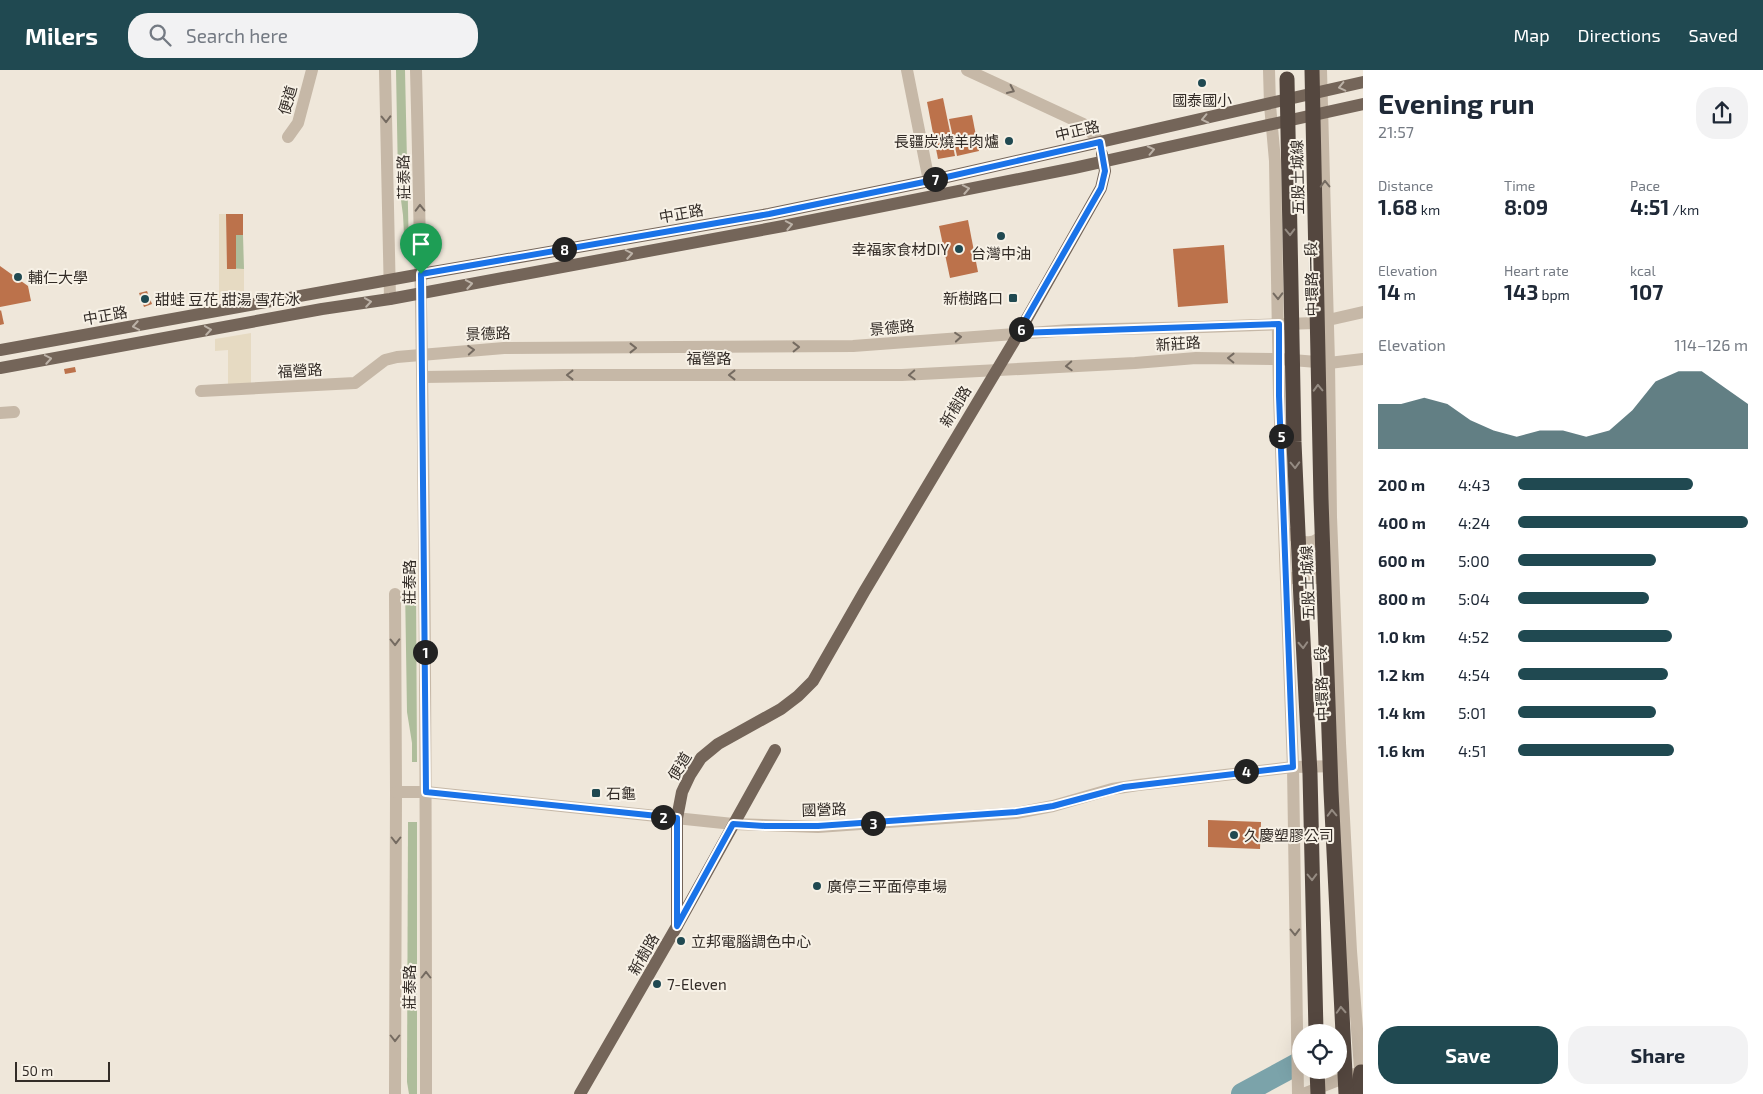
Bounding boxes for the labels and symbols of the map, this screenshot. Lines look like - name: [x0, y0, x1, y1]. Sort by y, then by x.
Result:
- marker: 國泰國小: [1196, 77, 1208, 89]
- one-way arrow: [1338, 81, 1347, 92]
- street label: 便道: [274, 83, 300, 117]
- one-way arrow: [1006, 84, 1015, 95]
- place label: 國泰國小: [1172, 91, 1232, 109]
- one-way arrow: [1200, 113, 1209, 124]
- one-way arrow: [381, 115, 391, 123]
- street label: 中正路: [1053, 116, 1101, 144]
- place label: 長疆炭燒羊肉爐: [894, 132, 999, 150]
- marker: 長疆炭燒羊肉爐: [1003, 135, 1015, 147]
- street label: 五股土城線: [1287, 139, 1307, 215]
- one-way arrow: [1146, 145, 1155, 156]
- street label: 莊泰路: [394, 154, 412, 200]
- pin: 7: [922, 166, 948, 192]
- one-way arrow: [1320, 180, 1330, 188]
- one-way arrow: [961, 185, 970, 195]
- street label: 中正路: [657, 200, 705, 226]
- one-way arrow: [415, 204, 425, 212]
- one-way arrow: [785, 220, 793, 230]
- pin: [400, 223, 442, 274]
- one-way arrow: [1285, 229, 1295, 237]
- marker: 台灣中油: [995, 230, 1007, 242]
- pin: 8: [552, 236, 576, 262]
- place label: 幸福家食材DIY: [852, 240, 949, 258]
- street label: 中環路一段: [1301, 241, 1321, 317]
- marker: 幸福家食材DIY: [953, 243, 965, 255]
- place label: 台灣中油: [971, 244, 1031, 262]
- one-way arrow: [625, 250, 634, 260]
- place label: 輔仁大學: [28, 268, 88, 286]
- marker: 輔仁大學: [12, 271, 24, 283]
- one-way arrow: [465, 279, 474, 289]
- place label: 新樹路口: [943, 289, 1003, 307]
- place label: 甜蛙 豆花 甜湯 雪花冰: [155, 290, 300, 308]
- marker: 新樹路口: [1007, 292, 1019, 304]
- one-way arrow: [1273, 292, 1284, 300]
- marker: 甜蛙 豆花 甜湯 雪花冰: [139, 293, 151, 305]
- one-way arrow: [364, 297, 372, 308]
- street label: 中正路: [81, 302, 129, 328]
- street label: 景德路: [869, 316, 915, 338]
- pin: 6: [1008, 316, 1034, 342]
- one-way arrow: [131, 321, 140, 331]
- street label: 景德路: [465, 323, 511, 343]
- one-way arrow: [203, 326, 212, 336]
- one-way arrow: [954, 332, 962, 343]
- street label: 新莊路: [1155, 332, 1201, 354]
- one-way arrow: [792, 342, 800, 352]
- one-way arrow: [630, 343, 637, 353]
- one-way arrow: [467, 345, 475, 356]
- street label: 福營路: [686, 349, 732, 367]
- one-way arrow: [1227, 353, 1234, 363]
- one-way arrow: [44, 355, 52, 365]
- street label: 福營路: [277, 360, 323, 380]
- one-way arrow: [1064, 361, 1072, 372]
- one-way arrow: [908, 369, 916, 380]
- one-way arrow: [565, 370, 573, 380]
- one-way arrow: [728, 370, 736, 380]
- street label: 新樹路: [936, 382, 974, 430]
- one-way arrow: [1313, 384, 1323, 392]
- pin: 5: [1268, 424, 1294, 448]
- one-way arrow: [1290, 461, 1301, 469]
- street label: 五股土城線: [1297, 545, 1317, 621]
- street label: 莊泰路: [400, 559, 418, 605]
- one-way arrow: [390, 639, 400, 647]
- pin: 1: [412, 640, 438, 664]
- one-way arrow: [1298, 641, 1309, 649]
- street label: 中環路一段: [1311, 646, 1331, 722]
- street label: 便道: [664, 749, 694, 783]
- pin: 4: [1234, 758, 1258, 784]
- place label: 石龜: [606, 784, 636, 802]
- marker: 石龜: [590, 787, 602, 799]
- street label: 國營路: [801, 799, 847, 819]
- pin: 2: [650, 804, 676, 830]
- one-way arrow: [1327, 809, 1337, 816]
- pin: 3: [860, 810, 886, 836]
- place label: 久慶塑膠公司: [1244, 826, 1334, 844]
- marker: 久慶塑膠公司: [1228, 829, 1240, 841]
- one-way arrow: [391, 837, 401, 845]
- one-way arrow: [1307, 874, 1317, 881]
- place label: 廣停三平面停車場: [827, 877, 947, 895]
- marker: 廣停三平面停車場: [811, 880, 823, 892]
- one-way arrow: [1290, 928, 1300, 936]
- street label: 新樹路: [624, 930, 662, 978]
- place label: 立邦電腦調色中心: [691, 932, 811, 950]
- marker: 立邦電腦調色中心: [675, 935, 687, 947]
- street label: 莊泰路: [400, 964, 418, 1010]
- one-way arrow: [421, 971, 431, 979]
- place label: 7-Eleven: [667, 975, 727, 993]
- marker: 7-Eleven: [651, 978, 663, 990]
- one-way arrow: [1336, 1006, 1347, 1014]
- one-way arrow: [390, 1034, 400, 1042]
- scale bar: [15, 1059, 110, 1082]

